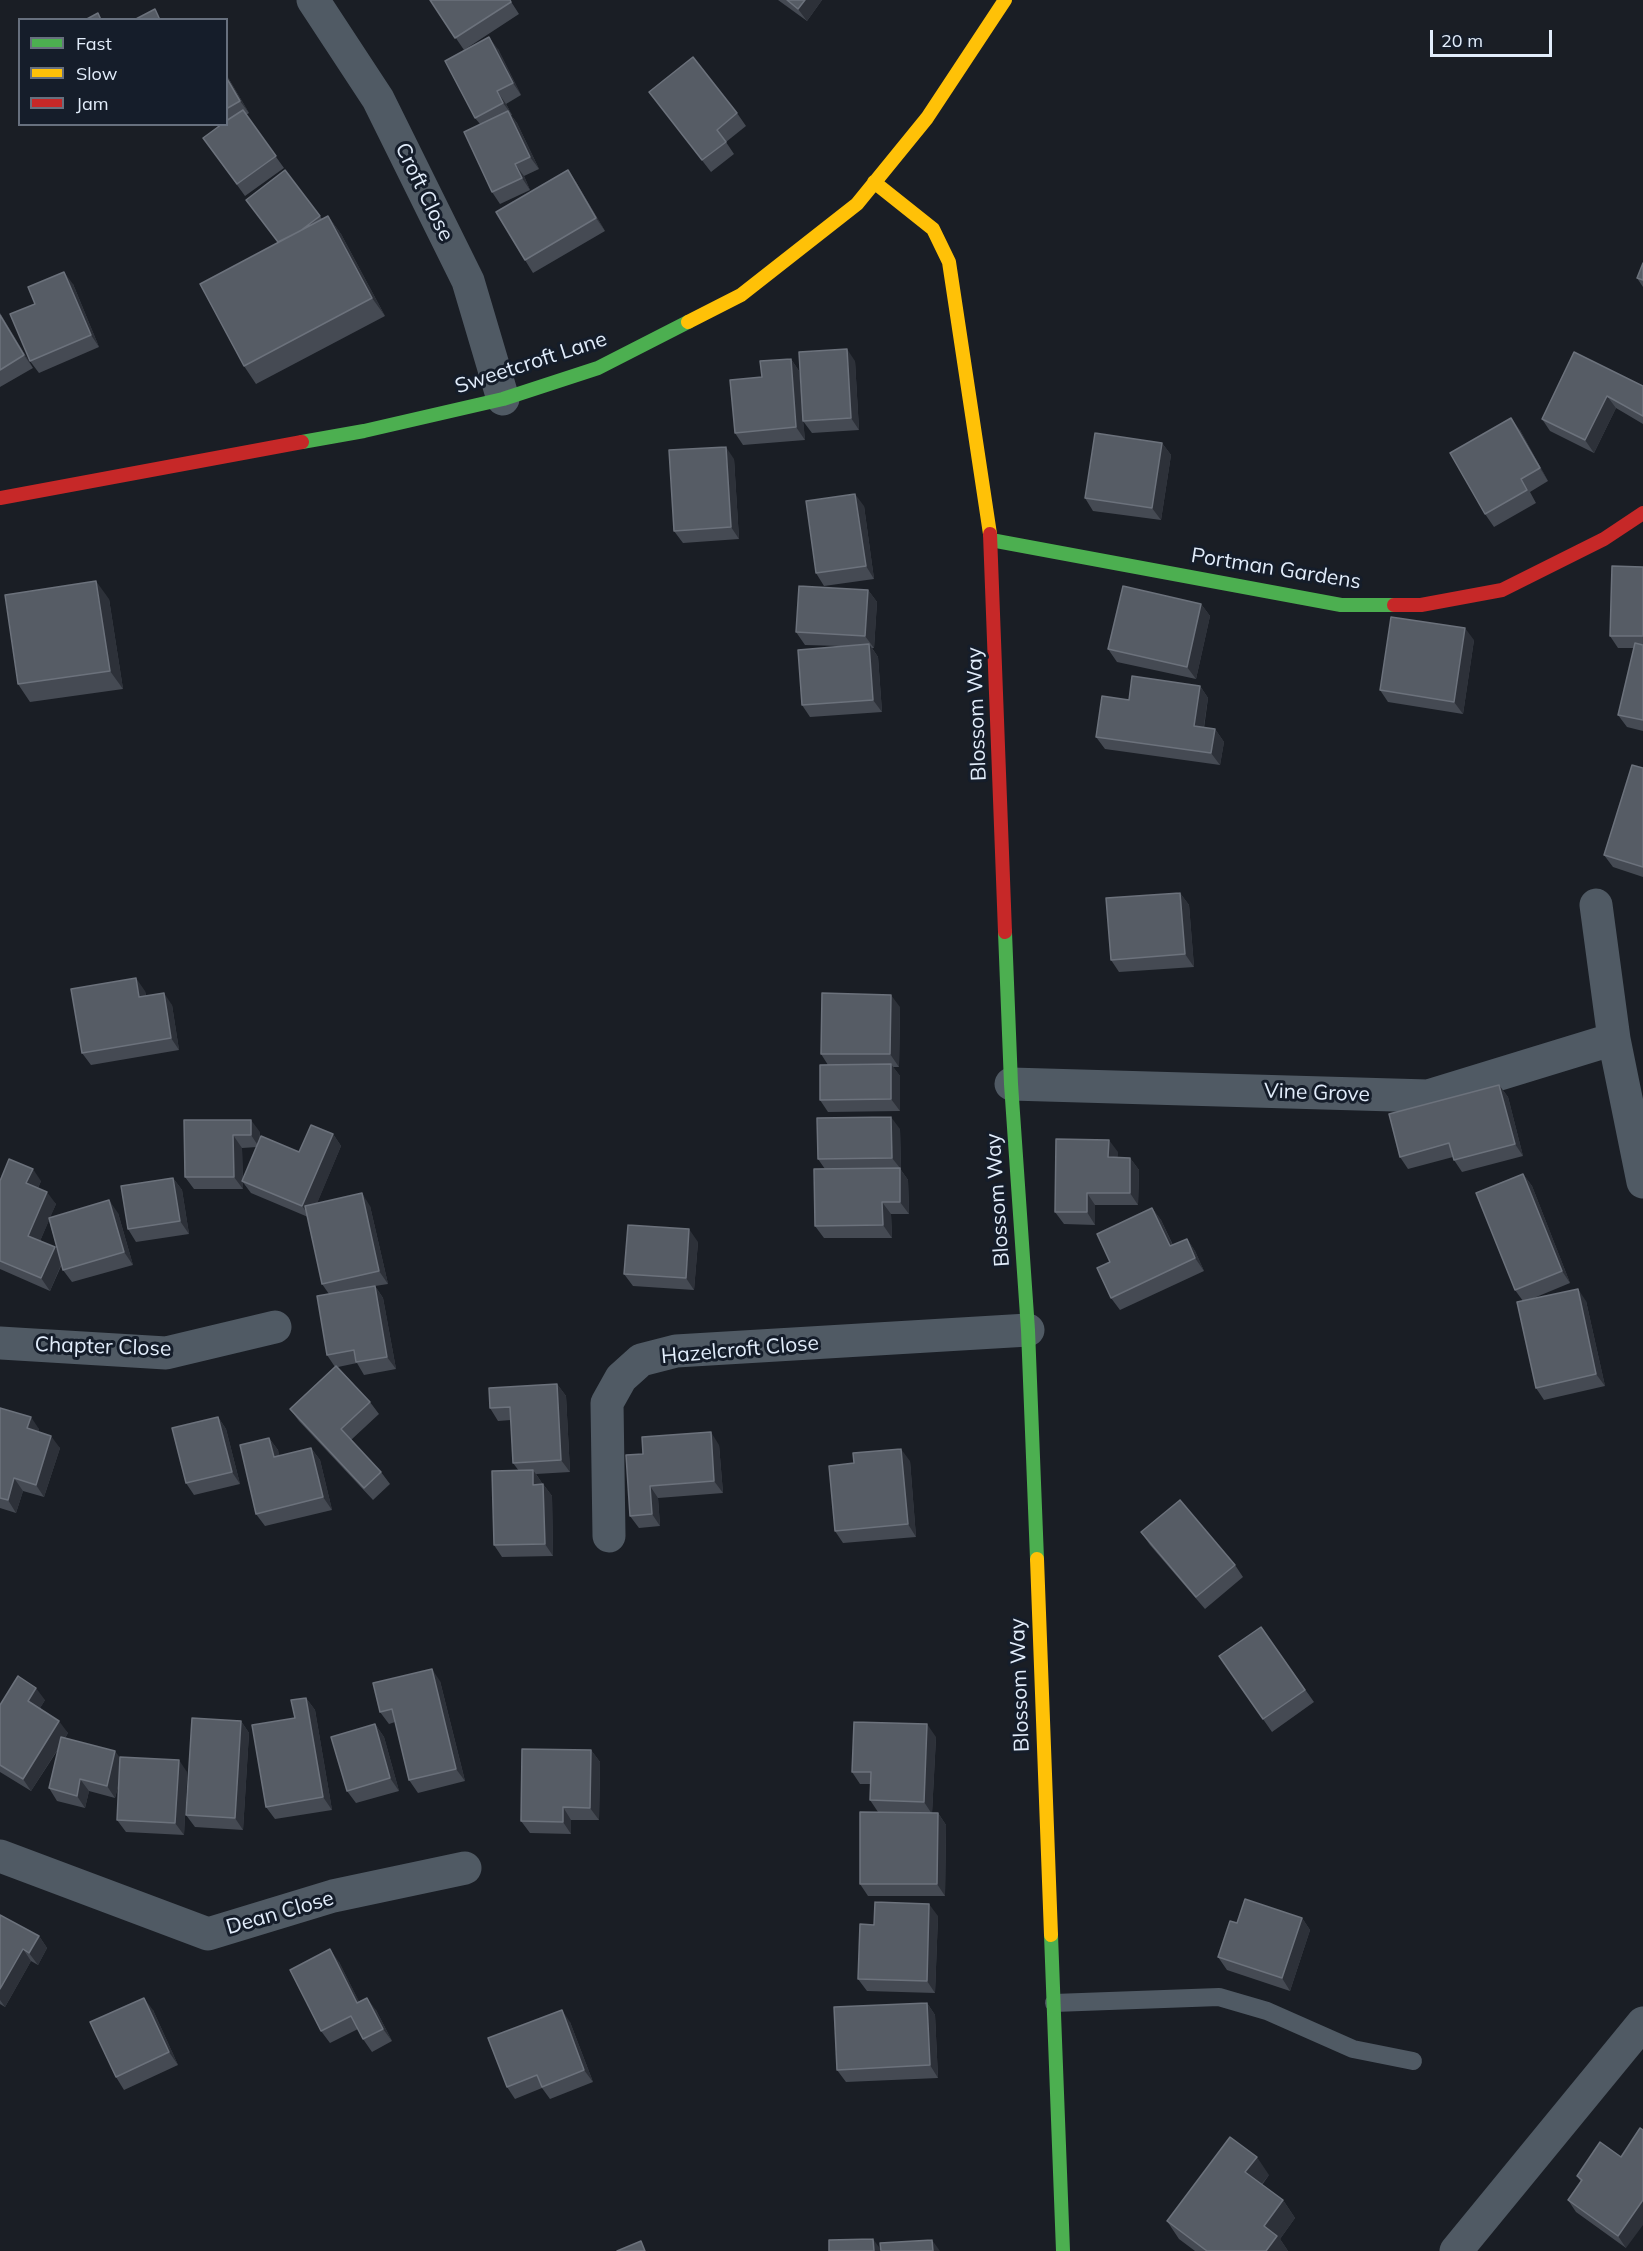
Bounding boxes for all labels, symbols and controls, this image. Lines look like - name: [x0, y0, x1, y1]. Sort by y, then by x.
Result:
- legend: [18, 18, 228, 126]
- scale bar: [1433, 18, 1554, 56]
- text: 20 m: [1441, 29, 1483, 52]
- text: Fast: [76, 32, 112, 55]
- text: Slow: [76, 62, 117, 85]
- text: Jam: [76, 92, 109, 115]
- street label: Croft Close: [389, 139, 459, 245]
- street label: Sweetcroft Lane: [452, 327, 610, 399]
- street label: Portman Gardens: [1189, 543, 1363, 595]
- street label: Blossom Way: [962, 647, 992, 781]
- street label: Vine Grove: [1264, 1079, 1370, 1107]
- street label: Blossom Way: [981, 1132, 1015, 1268]
- street label: Hazelcroft Close: [660, 1331, 820, 1369]
- street label: Chapter Close: [34, 1332, 172, 1362]
- street label: Blossom Way: [1005, 1618, 1035, 1752]
- street label: Dean Close: [223, 1886, 337, 1940]

